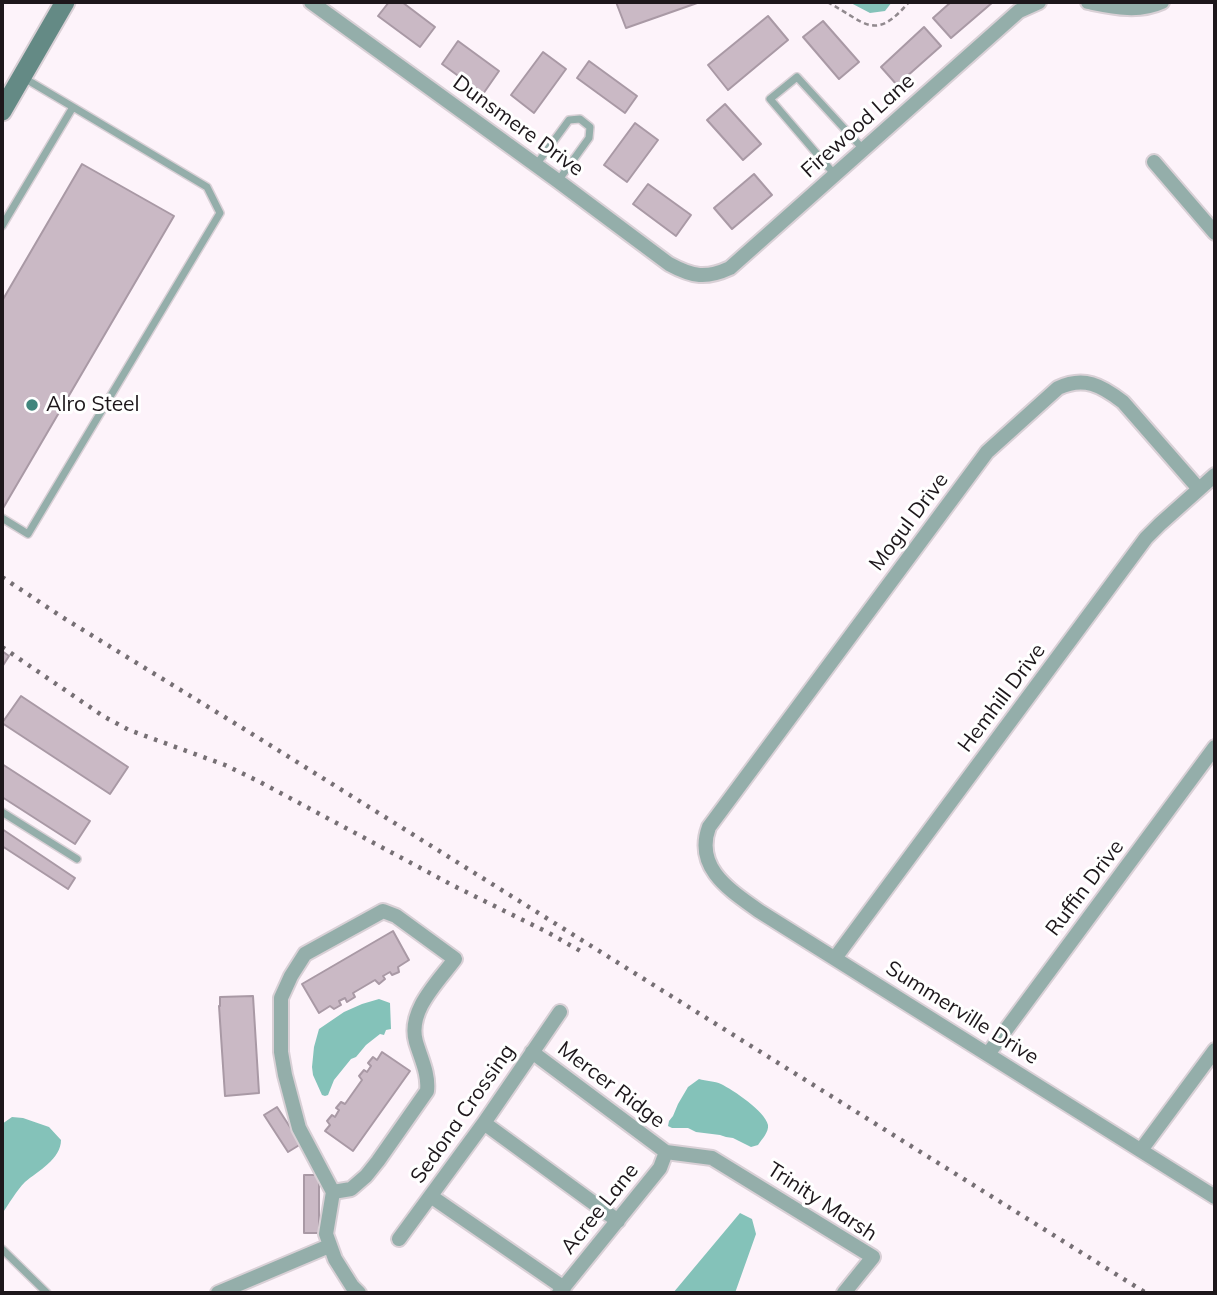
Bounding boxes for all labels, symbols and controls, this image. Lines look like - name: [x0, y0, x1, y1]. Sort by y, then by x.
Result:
- street label: Firewood Lane: [796, 69, 920, 183]
- street label: Dunsmere Drive: [448, 70, 588, 182]
- place label: Alro Steel: [46, 392, 140, 418]
- marker: Alro Steel: [24, 397, 40, 413]
- street label: Mogul Drive: [864, 468, 954, 576]
- street label: Hemhill Drive: [953, 639, 1051, 757]
- street label: Ruffin Drive: [1041, 835, 1129, 941]
- street label: Summerville Drive: [881, 956, 1043, 1070]
- street label: Mercer Ridge: [552, 1036, 670, 1134]
- street label: Sedona Crossing: [406, 1040, 520, 1188]
- street label: Trinity Marsh: [762, 1157, 882, 1247]
- street label: Acree Lane: [556, 1159, 644, 1259]

